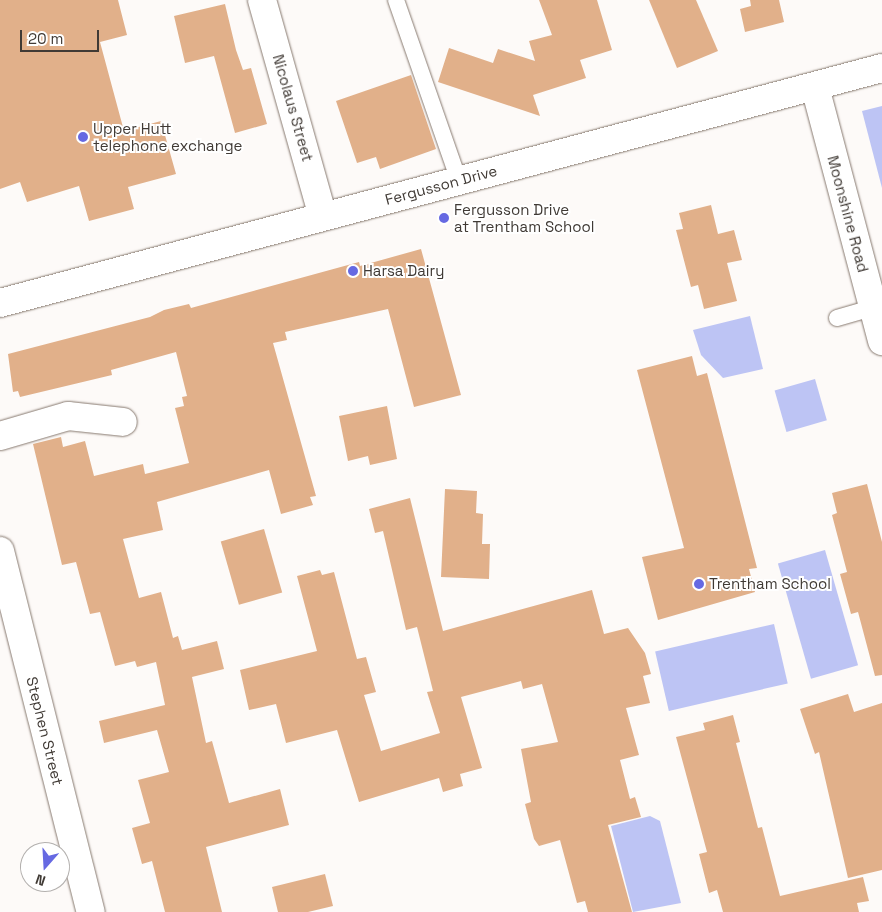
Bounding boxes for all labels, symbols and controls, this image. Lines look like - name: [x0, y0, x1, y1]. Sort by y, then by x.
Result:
- scale bar: [22, 20, 101, 52]
- text: 20 m: [28, 29, 63, 48]
- street label: Nicolaus Street: [269, 52, 317, 164]
- place label: Upper Hutt telephone exchange: [93, 119, 242, 154]
- marker: Upper Hutt telephone exchange: [77, 131, 89, 143]
- street label: Moonshine Road: [824, 154, 872, 274]
- street label: Fergusson Drive: [383, 161, 499, 209]
- place label: Fergusson Drive at Trentham School: [454, 200, 595, 235]
- marker: Fergusson Drive at Trentham School: [438, 212, 450, 224]
- place label: Harsa Dairy: [363, 262, 444, 280]
- marker: Harsa Dairy: [347, 265, 359, 277]
- place label: Trentham School: [709, 575, 831, 593]
- marker: Trentham School: [693, 578, 705, 590]
- street label: Stephen Street: [23, 675, 67, 787]
- north arrow: [20, 842, 70, 892]
- text: N: [33, 870, 48, 890]

